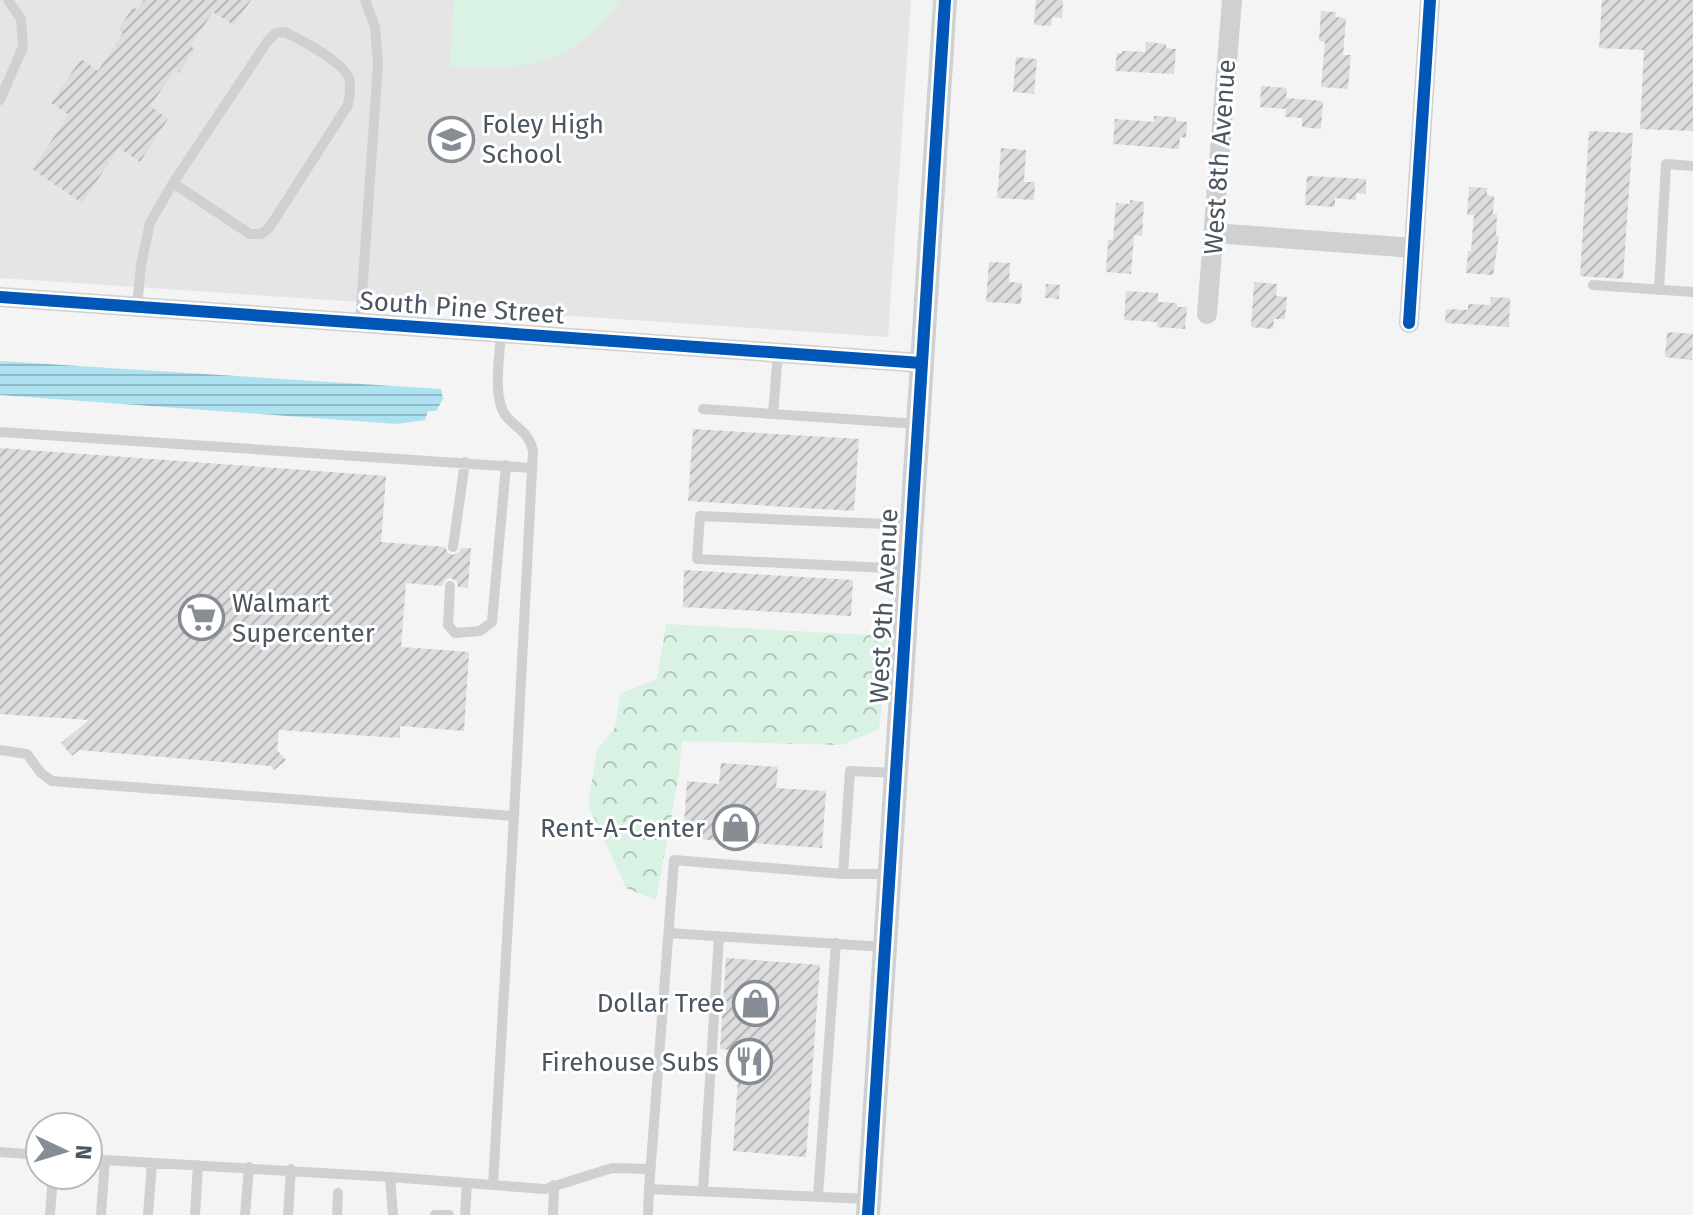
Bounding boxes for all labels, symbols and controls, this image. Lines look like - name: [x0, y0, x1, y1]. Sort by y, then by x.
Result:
- street label: West 8th Avenue: [1198, 58, 1242, 256]
- place label: Foley High School: [482, 109, 604, 170]
- school or university icon: Foley High School: [427, 115, 475, 163]
- street label: South Pine Street: [359, 285, 566, 331]
- street label: West 9th Avenue: [863, 508, 905, 704]
- place label: Walmart Supercenter: [232, 588, 375, 649]
- supermarket icon: Walmart Supercenter: [177, 594, 225, 642]
- shop icon: Rent-A-Center: [712, 804, 760, 852]
- place label: Rent-A-Center: [540, 813, 705, 844]
- shop icon: Dollar Tree: [732, 979, 780, 1027]
- place label: Dollar Tree: [597, 988, 725, 1019]
- restaurant icon: Firehouse Subs: [726, 1038, 774, 1086]
- place label: Firehouse Subs: [541, 1047, 719, 1078]
- north arrow: [24, 1111, 104, 1191]
- text: N: [69, 1144, 97, 1161]

